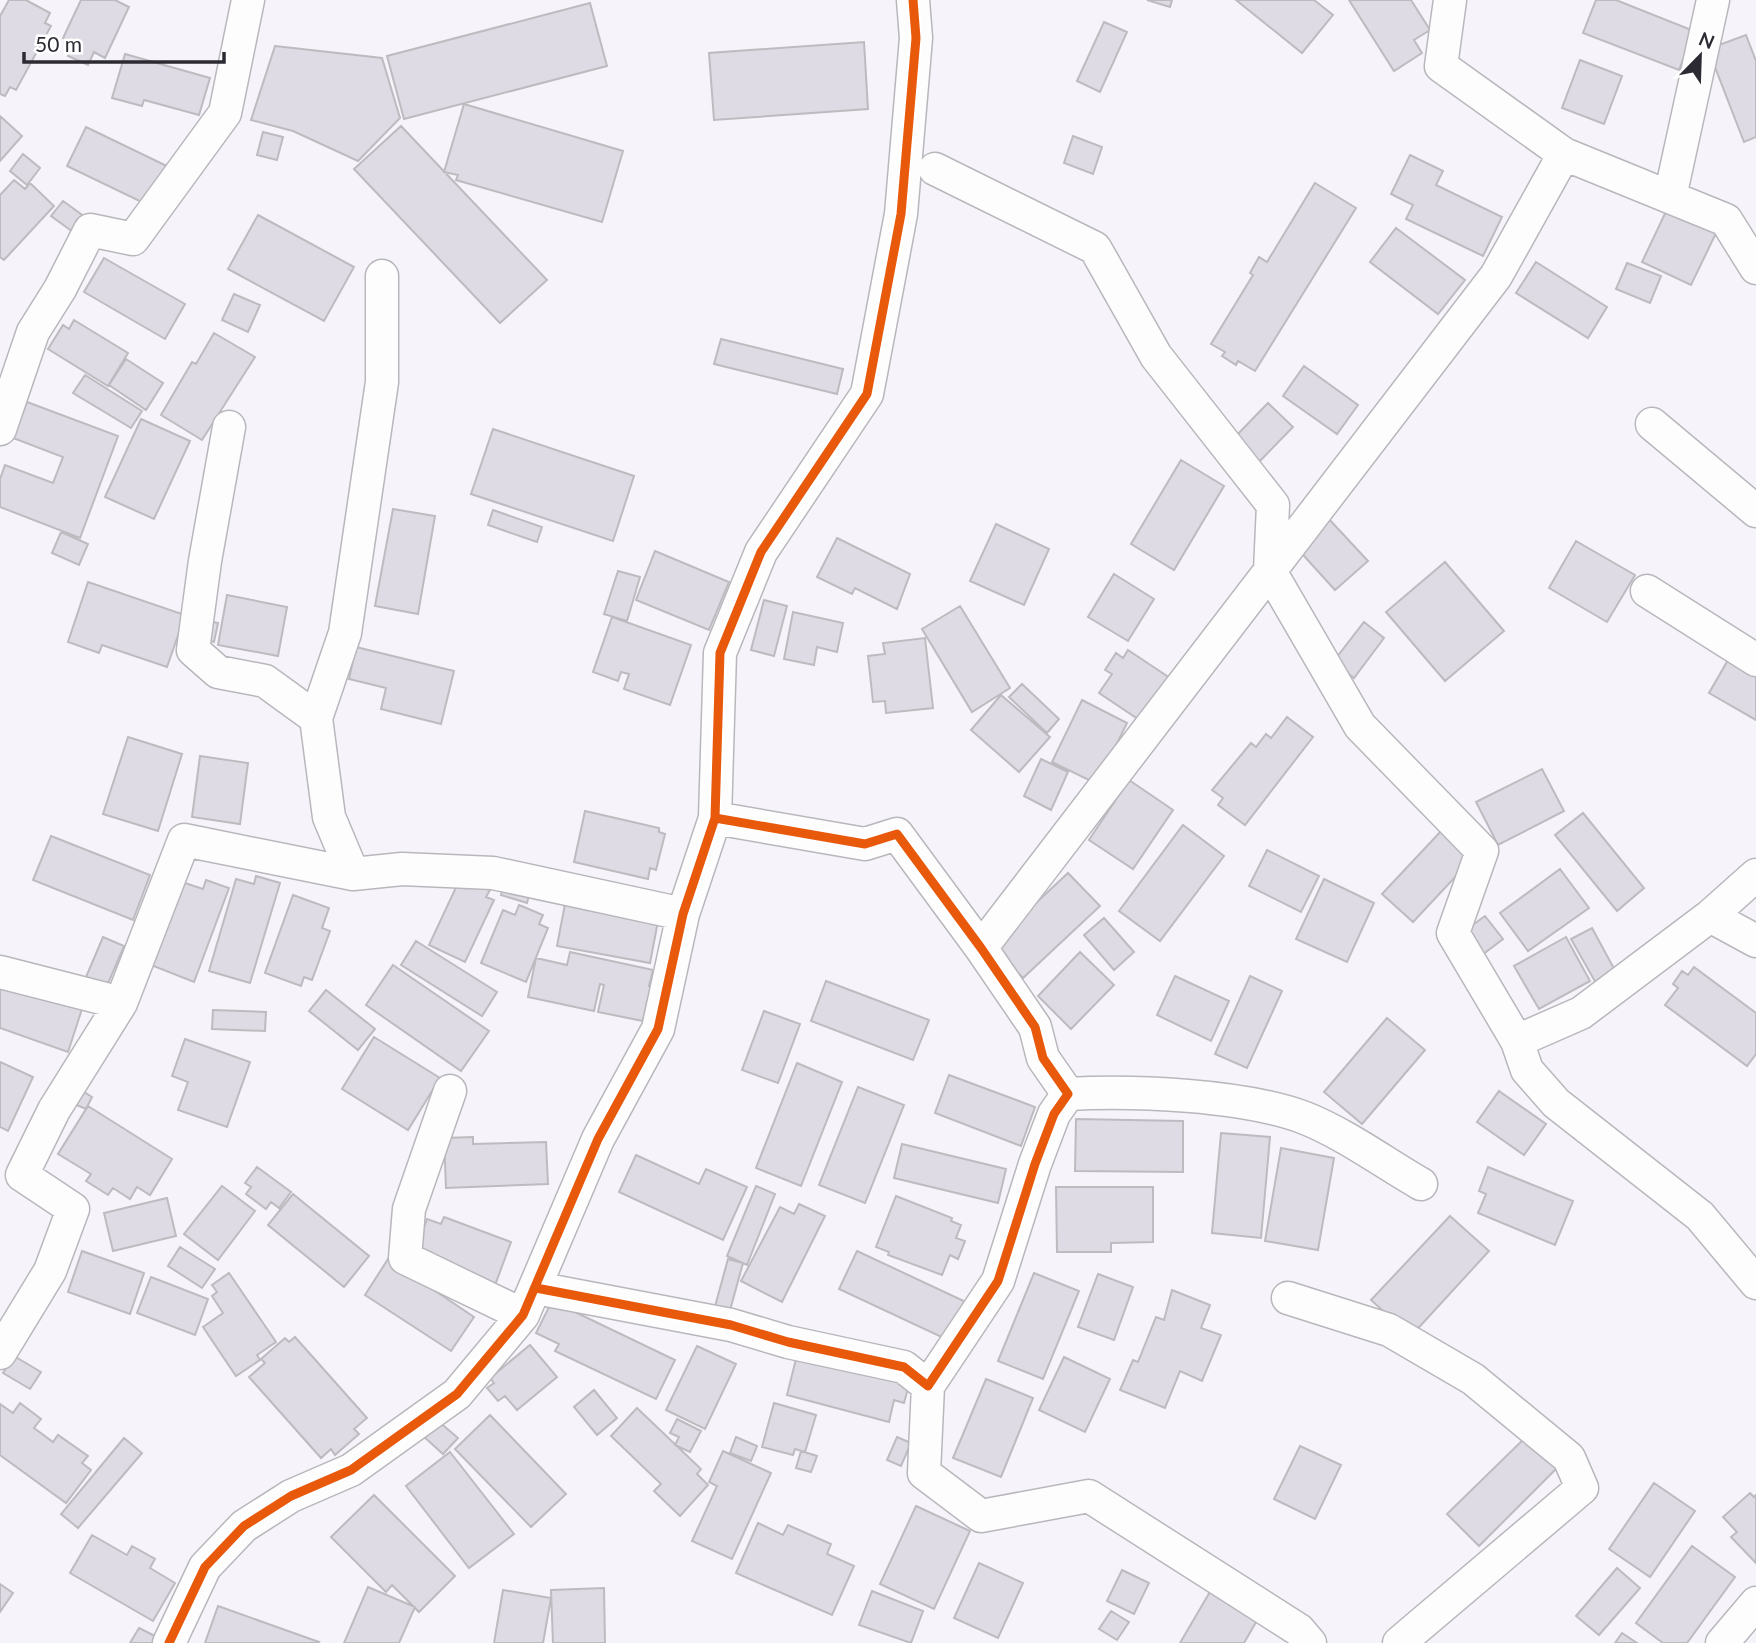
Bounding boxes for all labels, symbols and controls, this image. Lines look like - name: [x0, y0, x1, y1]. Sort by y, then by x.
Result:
- scale bar: [24, 21, 224, 65]
- north arrow: [1665, 21, 1735, 91]
- text: N: [1696, 26, 1718, 53]
- text: 50 m: [35, 31, 82, 56]

